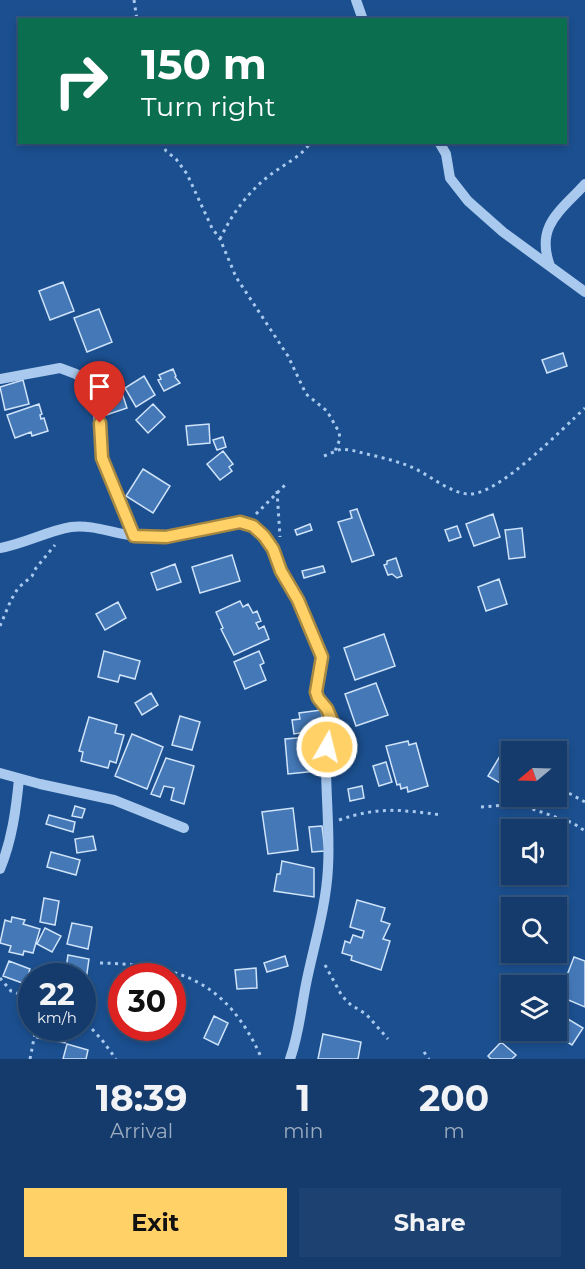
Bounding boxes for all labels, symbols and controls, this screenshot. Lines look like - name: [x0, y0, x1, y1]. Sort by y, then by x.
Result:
- text: 150 m: [141, 38, 267, 90]
- icon: right: [42, 42, 120, 120]
- text: Turn right: [141, 90, 276, 123]
- pin: [74, 361, 125, 423]
- icon: arrive: [83, 370, 116, 403]
- position arrow: [295, 715, 359, 779]
- north arrow: [501, 741, 567, 807]
- map controls: [501, 741, 567, 1041]
- button: sound: [501, 819, 567, 885]
- button: search: [501, 897, 567, 963]
- speed limit sign: 30: [108, 963, 186, 1041]
- button: layers: [501, 975, 567, 1041]
- text: 22: [39, 976, 75, 1013]
- text: km/h: [37, 1008, 77, 1027]
- text: 18:39: [96, 1076, 187, 1120]
- text: 1: [296, 1076, 310, 1120]
- text: 200: [419, 1076, 489, 1120]
- text: Arrival: [110, 1119, 173, 1143]
- text: min: [283, 1119, 323, 1143]
- text: m: [443, 1119, 465, 1143]
- button: Exit: [24, 1188, 287, 1257]
- button: Share: [299, 1188, 561, 1257]

